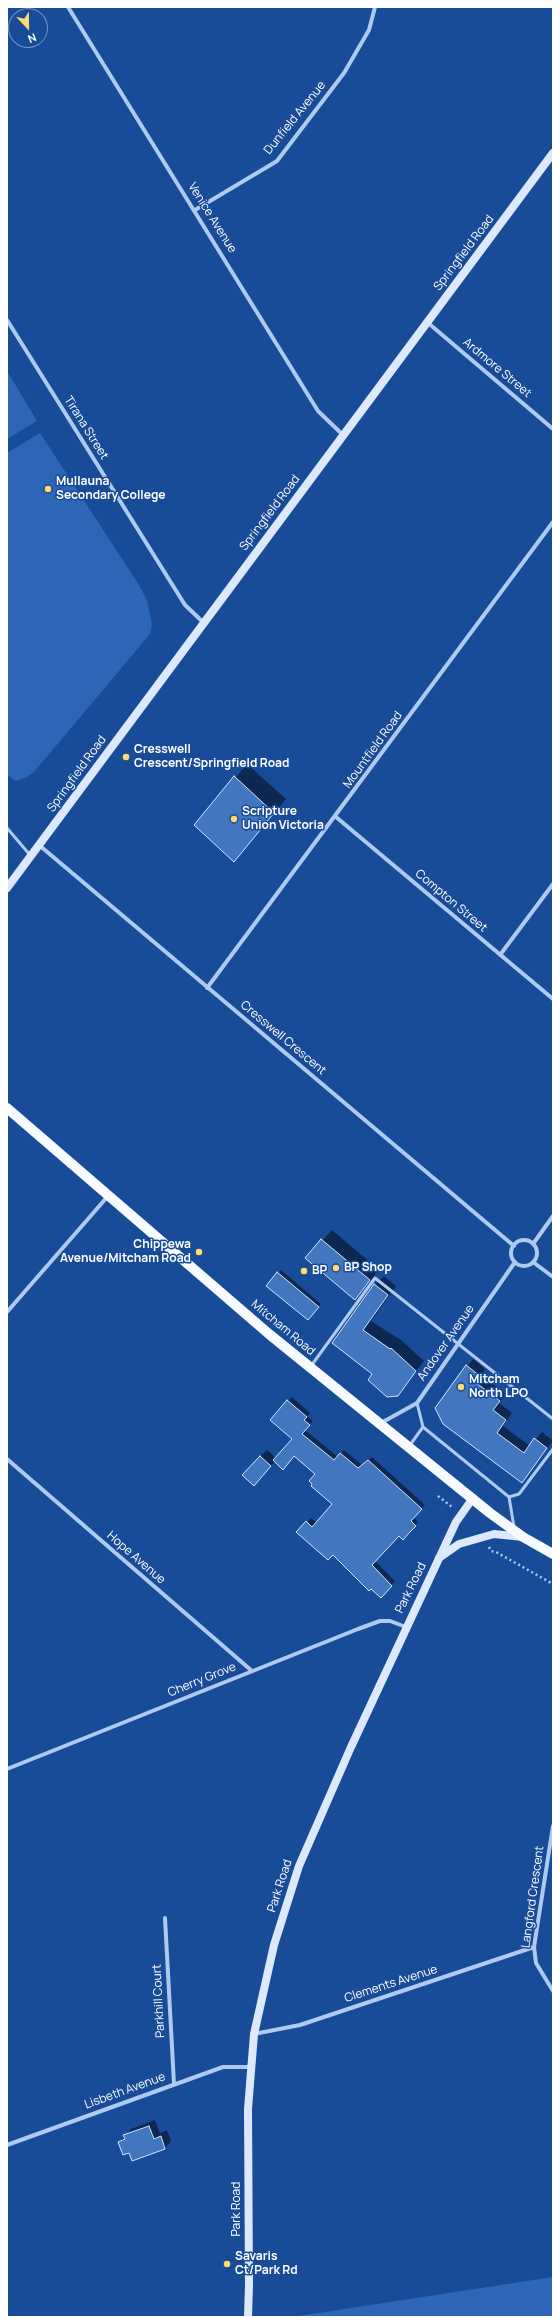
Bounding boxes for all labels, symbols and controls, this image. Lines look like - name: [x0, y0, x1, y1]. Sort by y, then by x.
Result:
- north arrow: [8, 8, 48, 48]
- text: N: [26, 30, 39, 47]
- street label: Dunfield Avenue: [261, 79, 329, 157]
- street label: Venice Avenue: [185, 180, 239, 256]
- street label: Springfield Road: [431, 212, 497, 294]
- street label: Ardmore Street: [460, 335, 534, 401]
- street label: Tirana Street: [61, 394, 111, 462]
- street label: Springfield Road: [237, 472, 303, 554]
- place label: Mullauna Secondary College: [56, 475, 166, 503]
- marker: Mullauna Secondary College: [43, 484, 53, 494]
- street label: Mountfield Road: [340, 709, 406, 791]
- street label: Springfield Road: [44, 733, 110, 815]
- place label: Cresswell Crescent/Springfield Road: [134, 743, 289, 771]
- marker: Cresswell Crescent/Springfield Road: [121, 752, 131, 762]
- place label: Scripture Union Victoria: [242, 805, 324, 833]
- marker: Scripture Union Victoria: [229, 814, 239, 824]
- street label: Compton Street: [412, 867, 490, 935]
- street label: Cresswell Crescent: [237, 998, 329, 1078]
- place label: Chippewa Avenue/Mitcham Road: [60, 1238, 191, 1266]
- marker: Chippewa Avenue/Mitcham Road: [194, 1247, 204, 1257]
- place label: BP Shop: [344, 1261, 392, 1275]
- marker: BP Shop: [331, 1263, 341, 1273]
- place label: BP: [312, 1264, 327, 1278]
- marker: BP: [299, 1266, 309, 1276]
- street label: Mitcham Road: [248, 1297, 318, 1359]
- street label: Andover Avenue: [414, 1302, 478, 1384]
- place label: Mitcham North LPO: [469, 1373, 528, 1401]
- marker: Mitcham North LPO: [456, 1382, 466, 1392]
- street label: Hope Avenue: [104, 1529, 168, 1587]
- street label: Park Road: [393, 1560, 429, 1616]
- street label: Cherry Grove: [166, 1660, 238, 1700]
- street label: Langford Crescent: [519, 1845, 547, 1949]
- street label: Park Road: [265, 1858, 295, 1914]
- street label: Clements Avenue: [343, 1962, 439, 2006]
- street label: Parkhill Court: [150, 1964, 168, 2038]
- street label: Lisbeth Avenue: [83, 2070, 167, 2112]
- street label: Park Road: [230, 2182, 244, 2236]
- place label: Savaris Ct/Park Rd: [235, 2250, 298, 2278]
- marker: Savaris Ct/Park Rd: [222, 2259, 232, 2269]

